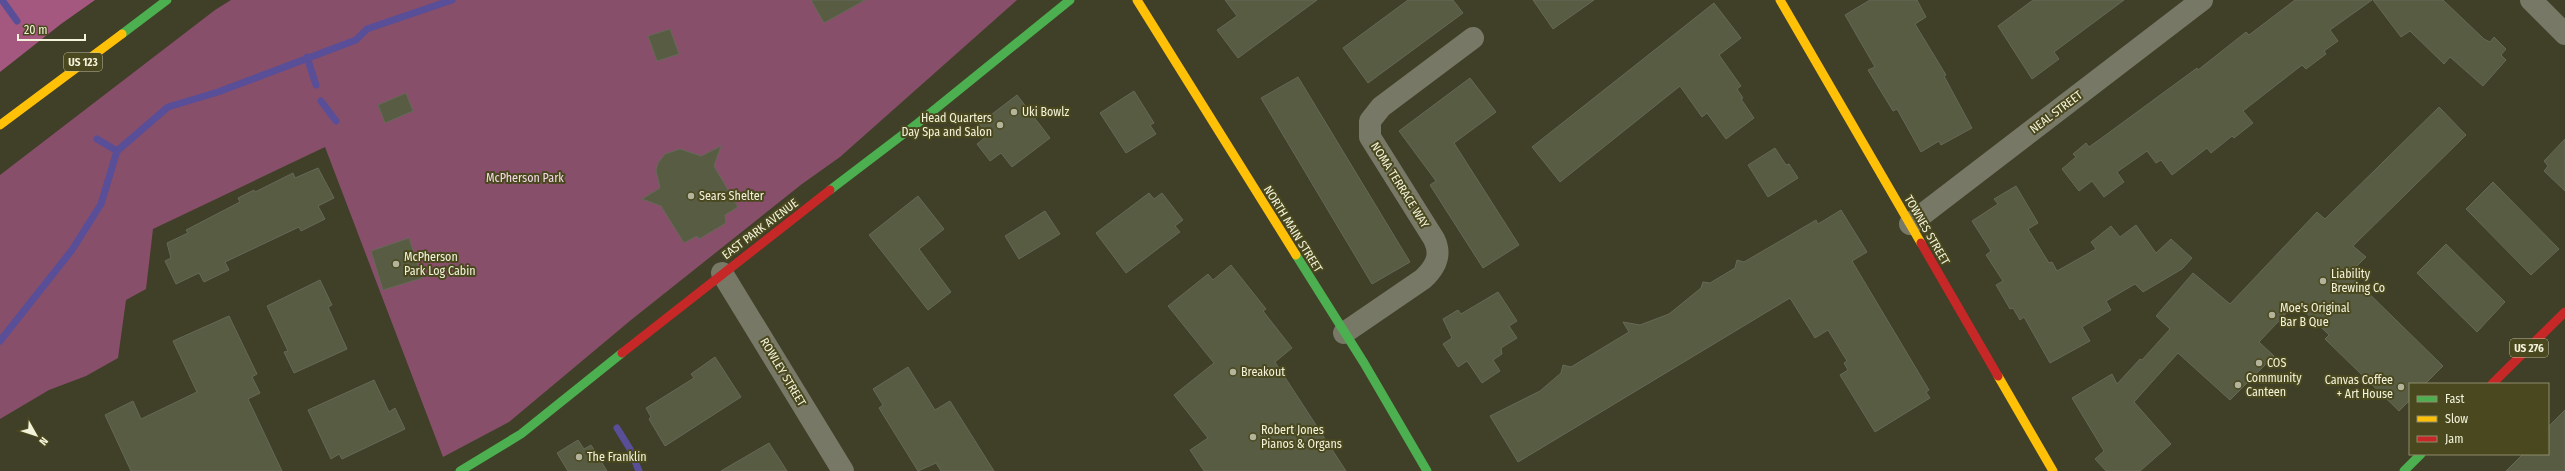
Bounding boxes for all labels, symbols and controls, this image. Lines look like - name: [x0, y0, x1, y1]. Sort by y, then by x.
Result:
- scale bar: [18, 16, 85, 42]
- text: 20 m: [24, 23, 48, 37]
- road number: US 123: [64, 53, 102, 71]
- street label: NEAL STREET: [2027, 88, 2085, 136]
- place label: Uki Bowlz: [1022, 105, 1070, 119]
- marker: Uki Bowlz: [1009, 107, 1019, 117]
- place label: Head Quarters Day Spa and Salon: [901, 111, 992, 139]
- marker: Head Quarters Day Spa and Salon: [995, 120, 1005, 130]
- street label: NOMA TERRACE WAY: [1368, 140, 1432, 230]
- park label: McPherson Park: [486, 171, 564, 185]
- street label: NORTH MAIN STREET: [1261, 183, 1326, 275]
- place label: Sears Shelter: [699, 189, 765, 203]
- marker: Sears Shelter: [686, 191, 696, 201]
- street label: TOWNES STREET: [1901, 193, 1953, 268]
- street label: EAST PARK AVENUE: [719, 196, 801, 262]
- place label: McPherson Park Log Cabin: [404, 250, 476, 278]
- marker: McPherson Park Log Cabin: [391, 259, 401, 269]
- place label: Liability Brewing Co: [2331, 267, 2385, 295]
- marker: Liability Brewing Co: [2318, 276, 2328, 286]
- place label: Moe's Original Bar B Que: [2280, 301, 2350, 329]
- marker: Moe's Original Bar B Que: [2267, 310, 2277, 320]
- street label: ROWLEY STREET: [757, 335, 809, 409]
- road number: US 276: [2510, 339, 2548, 357]
- place label: COS: [2267, 356, 2286, 370]
- marker: COS: [2254, 358, 2264, 368]
- place label: Breakout: [1241, 365, 1285, 379]
- marker: Breakout: [1228, 367, 1238, 377]
- place label: Community Canteen: [2246, 371, 2302, 399]
- place label: Canvas Coffee + Art House: [2325, 373, 2393, 401]
- marker: Community Canteen: [2233, 380, 2243, 390]
- marker: Canvas Coffee + Art House: [2396, 382, 2406, 392]
- legend: [2409, 383, 2549, 455]
- text: Fast: [2445, 392, 2464, 406]
- text: Slow: [2445, 412, 2468, 426]
- north arrow: [16, 415, 56, 455]
- place label: Robert Jones Pianos & Organs: [1261, 423, 1342, 451]
- marker: Robert Jones Pianos & Organs: [1248, 432, 1258, 442]
- text: Jam: [2445, 432, 2463, 446]
- text: N: [36, 434, 51, 448]
- place label: The Franklin: [587, 450, 647, 464]
- marker: The Franklin: [574, 452, 584, 462]

